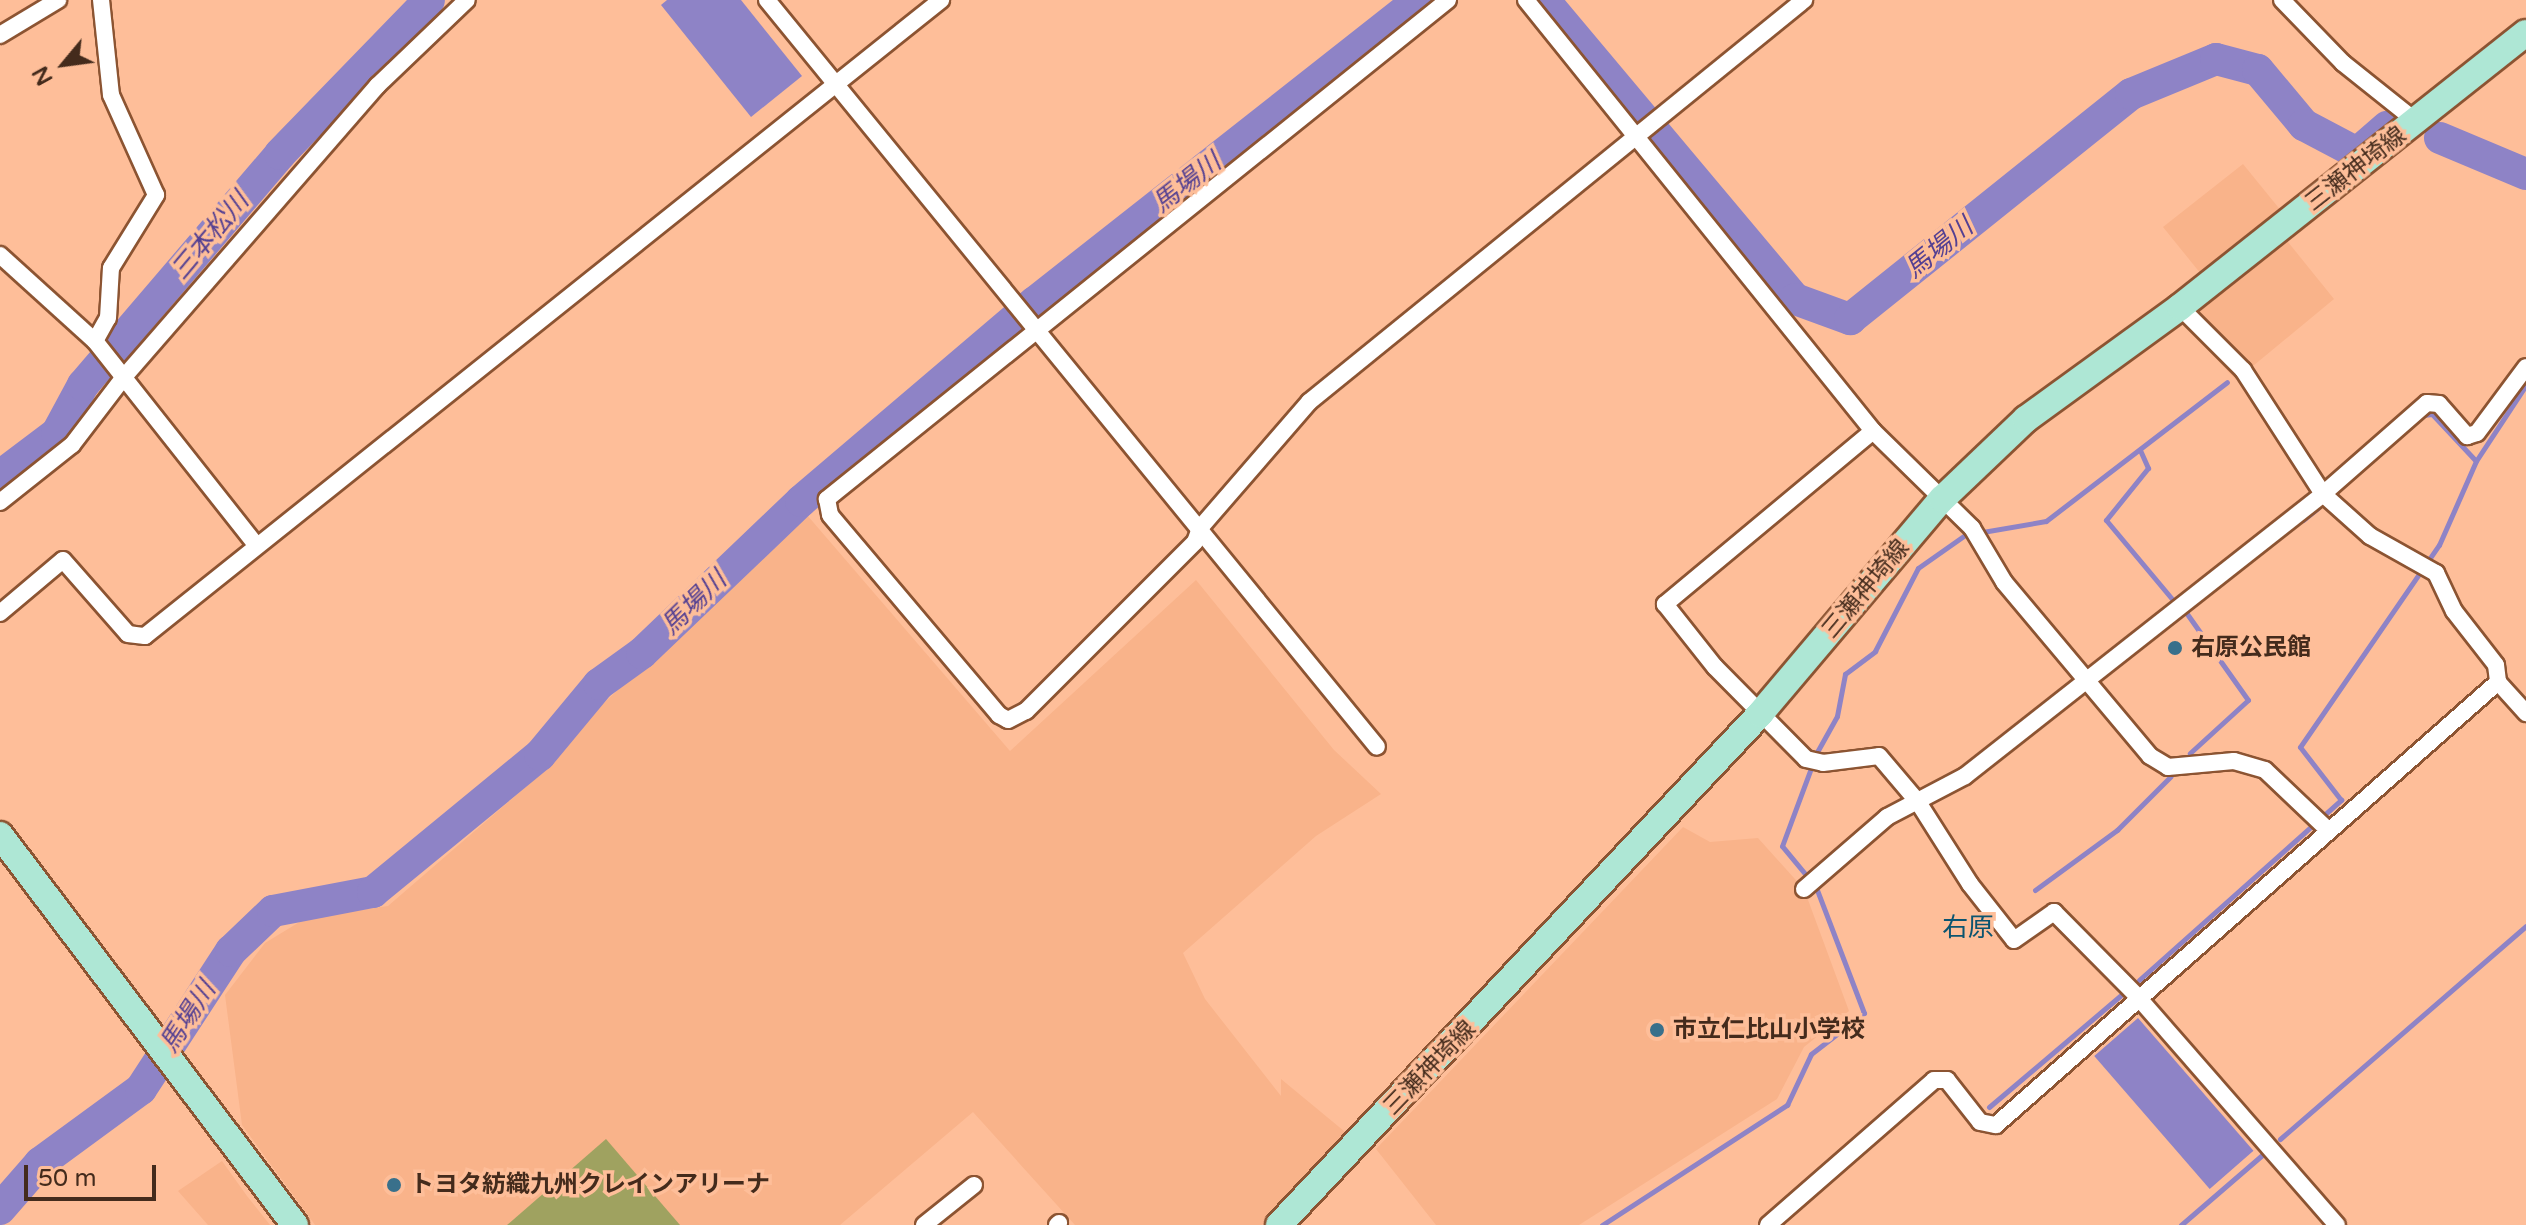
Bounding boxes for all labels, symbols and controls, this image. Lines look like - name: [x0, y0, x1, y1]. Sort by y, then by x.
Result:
- north arrow: [24, 24, 104, 104]
- text: N: [27, 62, 59, 90]
- street label: 三瀬神埼線: [2300, 121, 2412, 217]
- water label: 馬場川: [1147, 147, 1227, 219]
- water label: 三本松川: [165, 186, 255, 286]
- water label: 馬場川: [1899, 211, 1979, 285]
- street label: 三瀬神埼線: [1816, 534, 1916, 644]
- water label: 馬場川: [655, 565, 733, 641]
- place label: 右原公民館: [2191, 634, 2311, 662]
- marker: 右原公民館: [2166, 639, 2184, 657]
- district label: 右原: [1942, 912, 1994, 944]
- water label: 馬場川: [154, 976, 222, 1058]
- street label: 三瀬神埼線: [1378, 1015, 1482, 1121]
- place label: 市立仁比山小学校: [1673, 1016, 1865, 1044]
- marker: 市立仁比山小学校: [1648, 1021, 1666, 1039]
- scale bar: [28, 1149, 160, 1199]
- text: 50 m: [38, 1164, 96, 1193]
- place label: トヨタ紡織九州クレインアリーナ: [410, 1171, 770, 1199]
- marker: トヨタ紡織九州クレインアリーナ: [385, 1176, 403, 1194]

